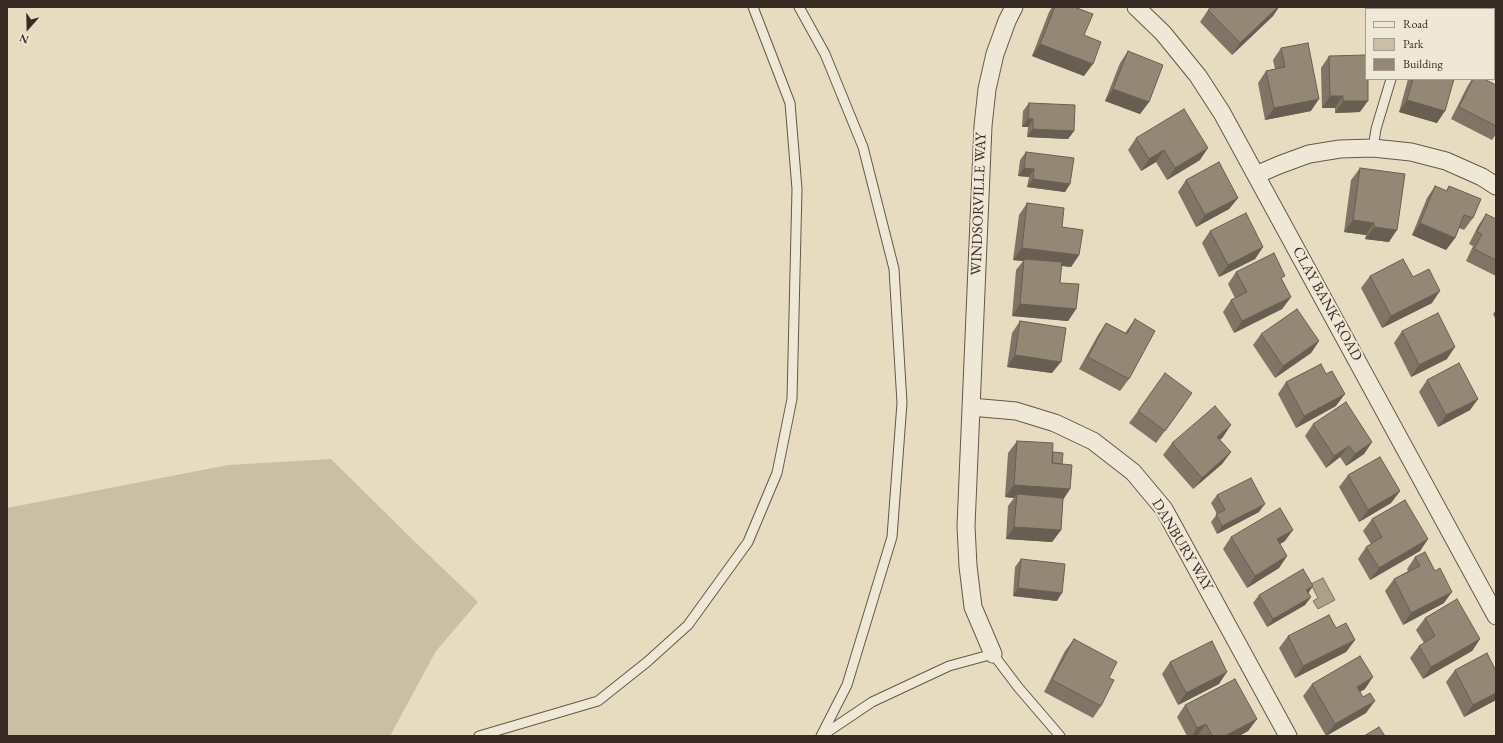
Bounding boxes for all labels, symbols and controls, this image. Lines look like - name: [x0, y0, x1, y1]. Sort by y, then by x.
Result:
- north arrow: [8, 8, 48, 48]
- legend: [1365, 8, 1495, 80]
- text: Road: [1403, 16, 1428, 32]
- text: N: [17, 31, 30, 47]
- text: Park: [1403, 36, 1423, 52]
- text: Building: [1403, 56, 1443, 72]
- street label: WINDSORVILLE WAY: [968, 132, 990, 276]
- street label: CLAY BANK ROAD: [1288, 244, 1366, 364]
- street label: DANBURY WAY: [1148, 496, 1216, 594]

